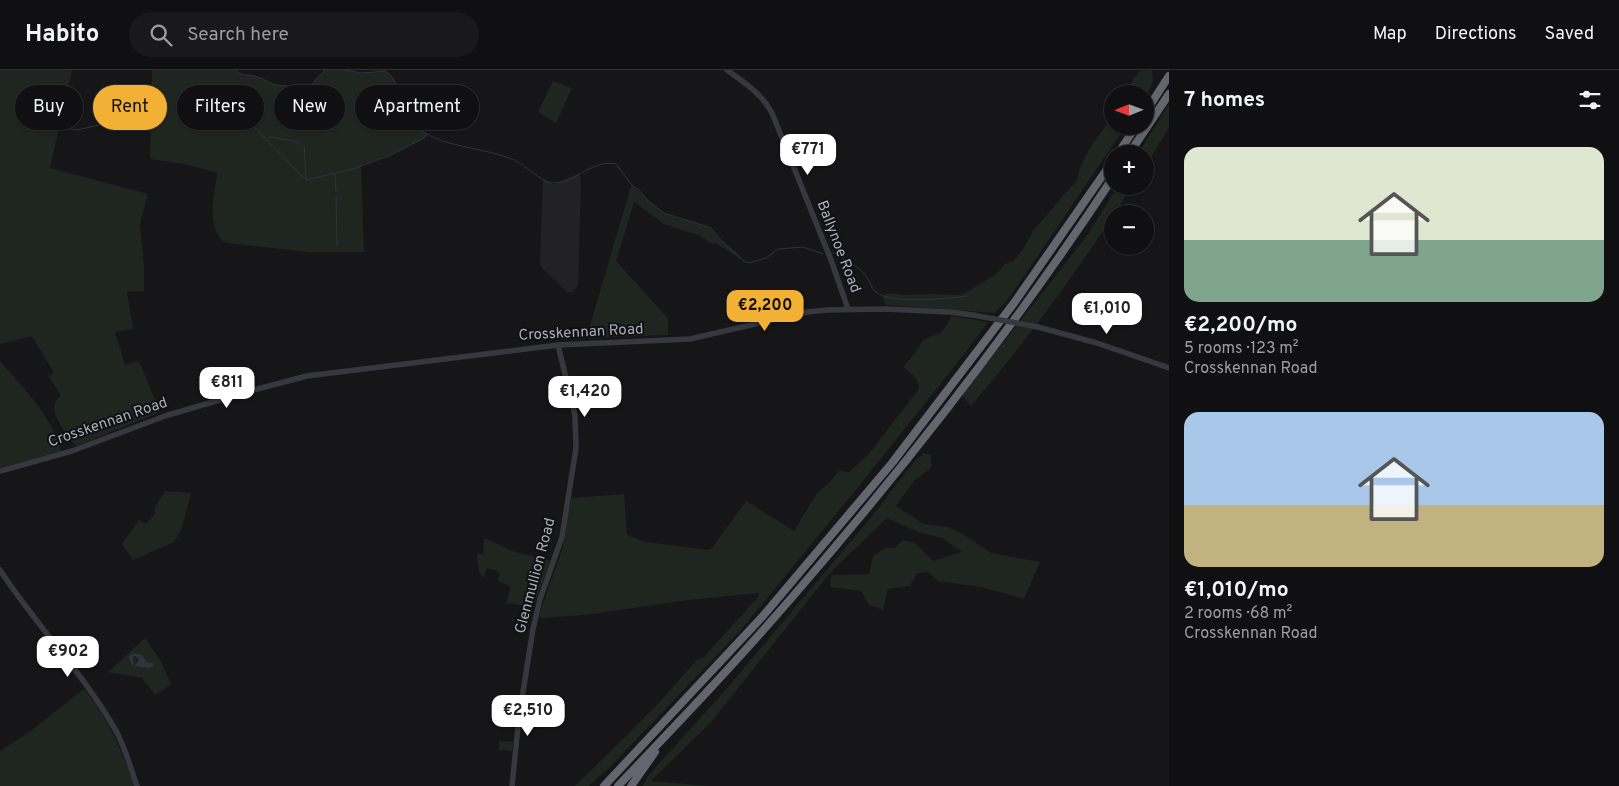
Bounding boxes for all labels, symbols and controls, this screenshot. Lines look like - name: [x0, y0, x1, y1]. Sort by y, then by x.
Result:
- search box: [129, 12, 479, 57]
- text: Habito: [25, 20, 99, 50]
- icon: search: [147, 21, 175, 49]
- text: Search here: [187, 23, 289, 47]
- text: Map: [1373, 23, 1407, 46]
- text: Directions: [1435, 23, 1517, 46]
- text: Saved: [1545, 23, 1594, 46]
- chip: Buy: [15, 85, 83, 130]
- chip: Rent: [93, 85, 167, 130]
- chip: Filters: [177, 85, 264, 130]
- chip: New: [274, 85, 345, 130]
- chip: Apartment: [355, 85, 479, 130]
- north arrow: [1104, 85, 1154, 135]
- map controls: [1104, 85, 1154, 255]
- icon: filters: [1576, 86, 1604, 114]
- text: 7 homes: [1184, 87, 1265, 114]
- pin: €771: [778, 134, 838, 176]
- text: €771: [791, 140, 825, 160]
- button: +: [1104, 145, 1154, 195]
- icon: home: [1349, 179, 1439, 269]
- street label: Ballynoe Road: [812, 198, 864, 296]
- button: −: [1104, 205, 1154, 255]
- pin: €2,200: [724, 290, 806, 332]
- pin: €1,010: [1066, 292, 1148, 335]
- text: €2,200: [738, 296, 792, 316]
- text: €1,010: [1083, 299, 1131, 319]
- text: €2,200/mo: [1184, 312, 1297, 339]
- street label: Crosskennan Road: [518, 320, 644, 346]
- text: 5 rooms · 123 m²: [1184, 339, 1299, 359]
- text: Crosskennan Road: [1184, 359, 1317, 379]
- pin: €811: [197, 366, 257, 409]
- text: €811: [211, 373, 244, 393]
- pin: €1,420: [544, 376, 626, 418]
- text: €1,420: [559, 382, 611, 402]
- street label: Crosskennan Road: [46, 394, 170, 452]
- icon: home: [1349, 444, 1439, 534]
- street label: Glenmullion Road: [511, 516, 561, 636]
- text: €1,010/mo: [1184, 577, 1289, 604]
- text: 2 rooms · 68 m²: [1184, 604, 1292, 624]
- text: Crosskennan Road: [1184, 624, 1317, 644]
- pin: €902: [38, 636, 98, 678]
- text: €902: [48, 642, 88, 662]
- pin: €2,510: [487, 694, 569, 737]
- text: €2,510: [503, 701, 553, 721]

